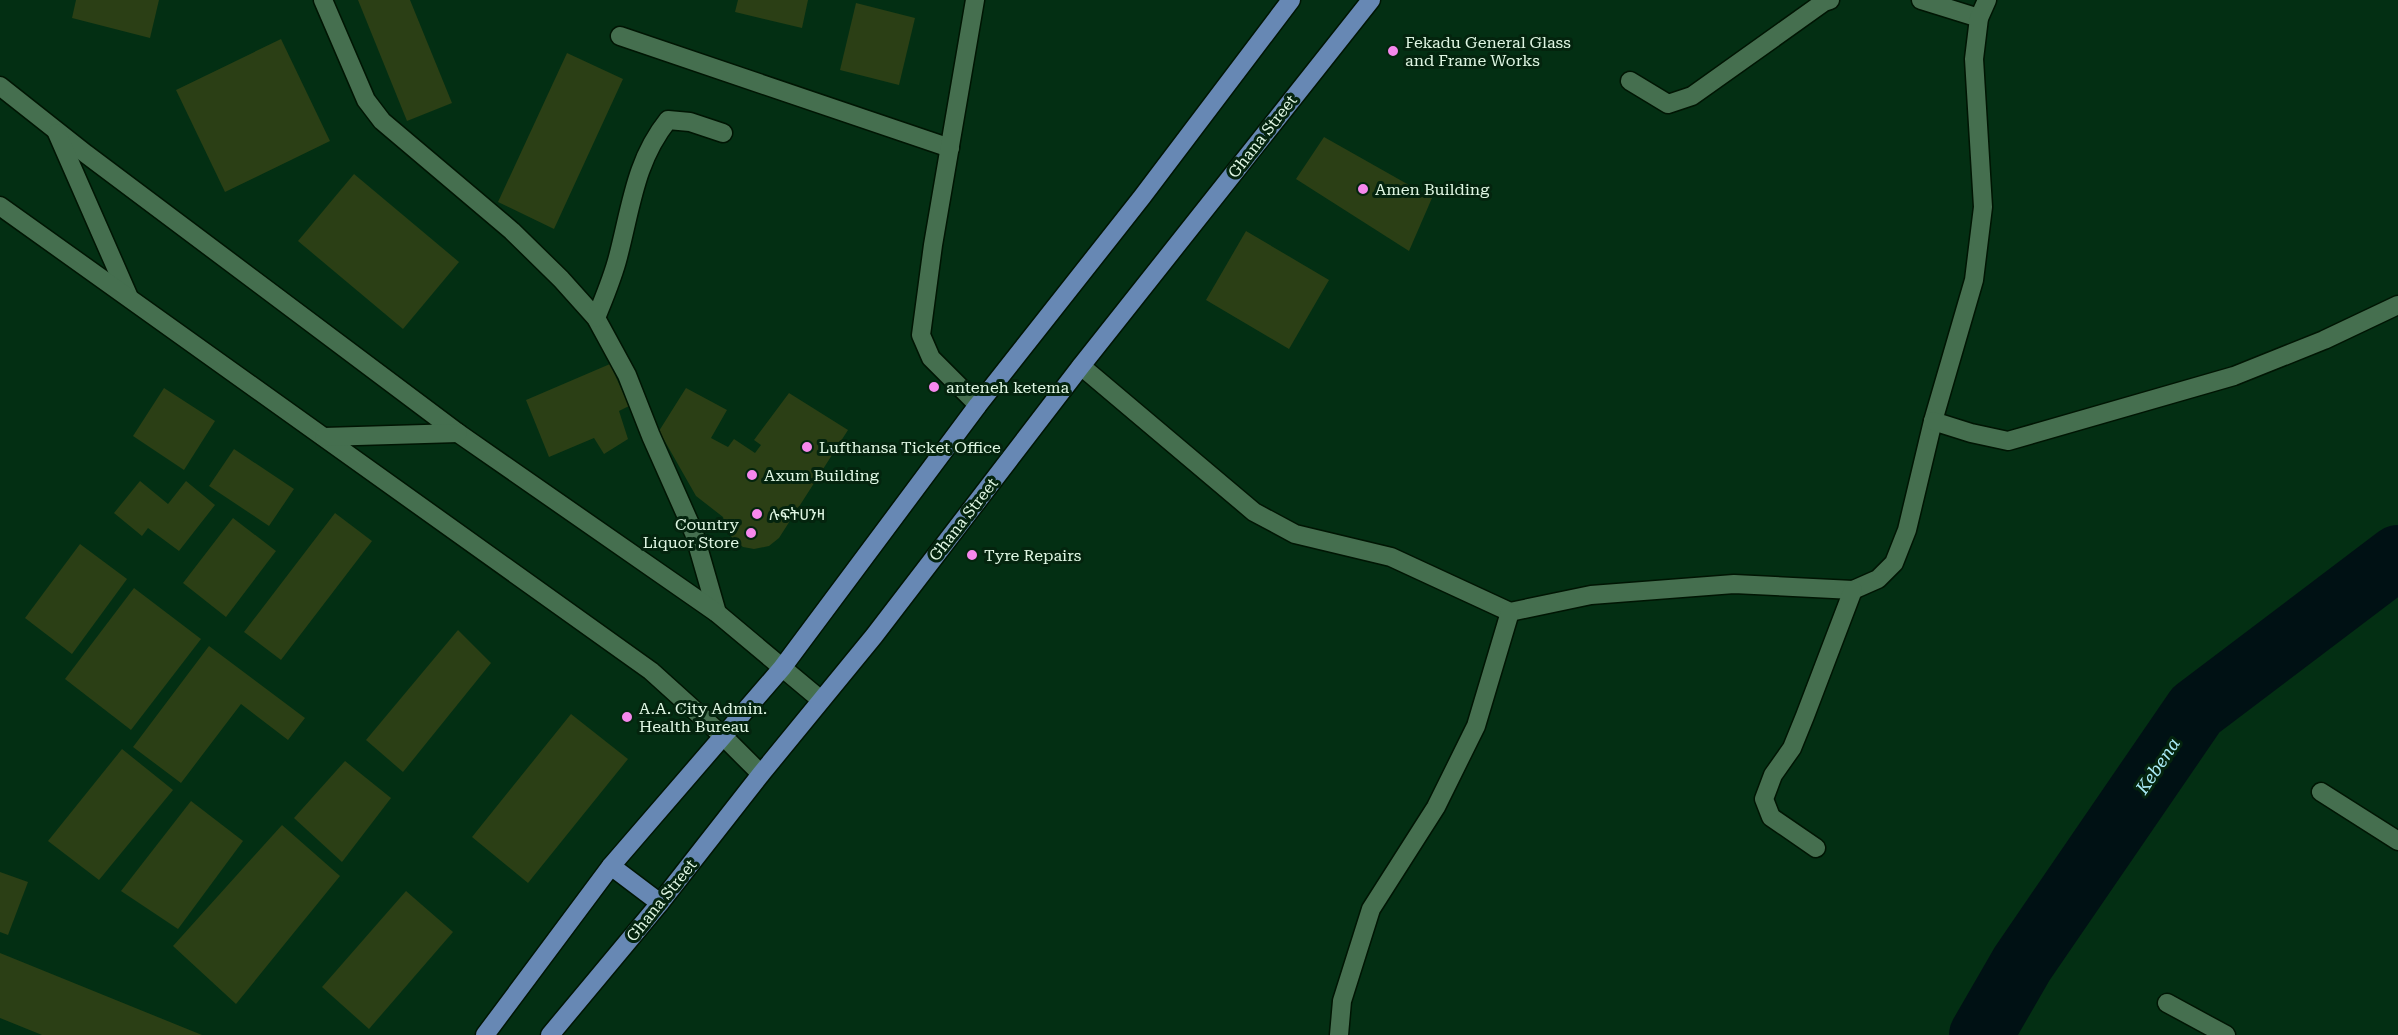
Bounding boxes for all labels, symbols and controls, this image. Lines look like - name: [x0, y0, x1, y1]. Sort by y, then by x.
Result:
- place label: Fekadu General Glass and Frame Works: [1405, 33, 1571, 70]
- marker: Fekadu General Glass and Frame Works: [1386, 44, 1400, 58]
- street label: Ghana Street: [1224, 91, 1301, 182]
- place label: Amen Building: [1375, 180, 1490, 199]
- marker: Amen Building: [1356, 182, 1370, 196]
- place label: anteneh ketema: [946, 378, 1070, 397]
- marker: anteneh ketema: [927, 380, 941, 394]
- place label: Lufthansa Ticket Office: [819, 438, 1001, 457]
- marker: Lufthansa Ticket Office: [800, 440, 814, 454]
- place label: Axum Building: [764, 466, 880, 485]
- marker: Axum Building: [745, 468, 759, 482]
- street label: Ghana Street: [925, 474, 1002, 565]
- place label: ሉፍትሀንዛ: [769, 505, 825, 524]
- marker: ሉፍትሀንዛ: [750, 507, 764, 521]
- place label: Country Liquor Store: [643, 515, 740, 552]
- marker: Country Liquor Store: [744, 526, 758, 540]
- place label: Tyre Repairs: [984, 546, 1082, 565]
- marker: Tyre Repairs: [965, 548, 979, 562]
- place label: A.A. City Admin. Health Bureau: [639, 699, 767, 736]
- marker: A.A. City Admin. Health Bureau: [620, 710, 634, 724]
- water label: Kebena: [2131, 733, 2184, 799]
- street label: Ghana Street: [622, 855, 700, 945]

